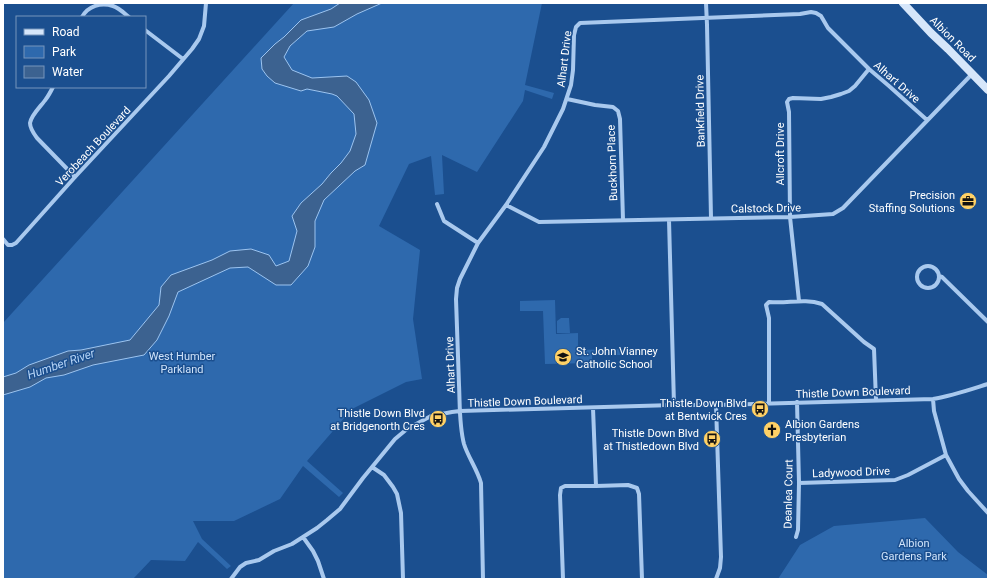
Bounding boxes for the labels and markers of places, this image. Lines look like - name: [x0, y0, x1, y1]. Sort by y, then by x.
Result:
- place label: Precision Staffing Solutions: [869, 189, 955, 215]
- office icon: Precision Staffing Solutions: [958, 191, 978, 211]
- place label: St. John Vianney Catholic School: [576, 345, 659, 371]
- school or university icon: St. John Vianney Catholic School: [553, 347, 573, 367]
- place label: Thistle Down Blvd at Bentwick Cres: [660, 397, 747, 423]
- bus stop icon: Thistle Down Blvd at Bentwick Cres: [750, 399, 770, 419]
- place label: Thistle Down Blvd at Bridgenorth Cres: [330, 407, 425, 433]
- bus stop icon: Thistle Down Blvd at Bridgenorth Cres: [428, 409, 448, 429]
- place label: Albion Gardens Presbyterian: [785, 418, 860, 444]
- church icon: Albion Gardens Presbyterian: [762, 420, 782, 440]
- place label: Thistle Down Blvd at Thistledown Blvd: [603, 427, 699, 453]
- bus stop icon: Thistle Down Blvd at Thistledown Blvd: [702, 429, 722, 449]

